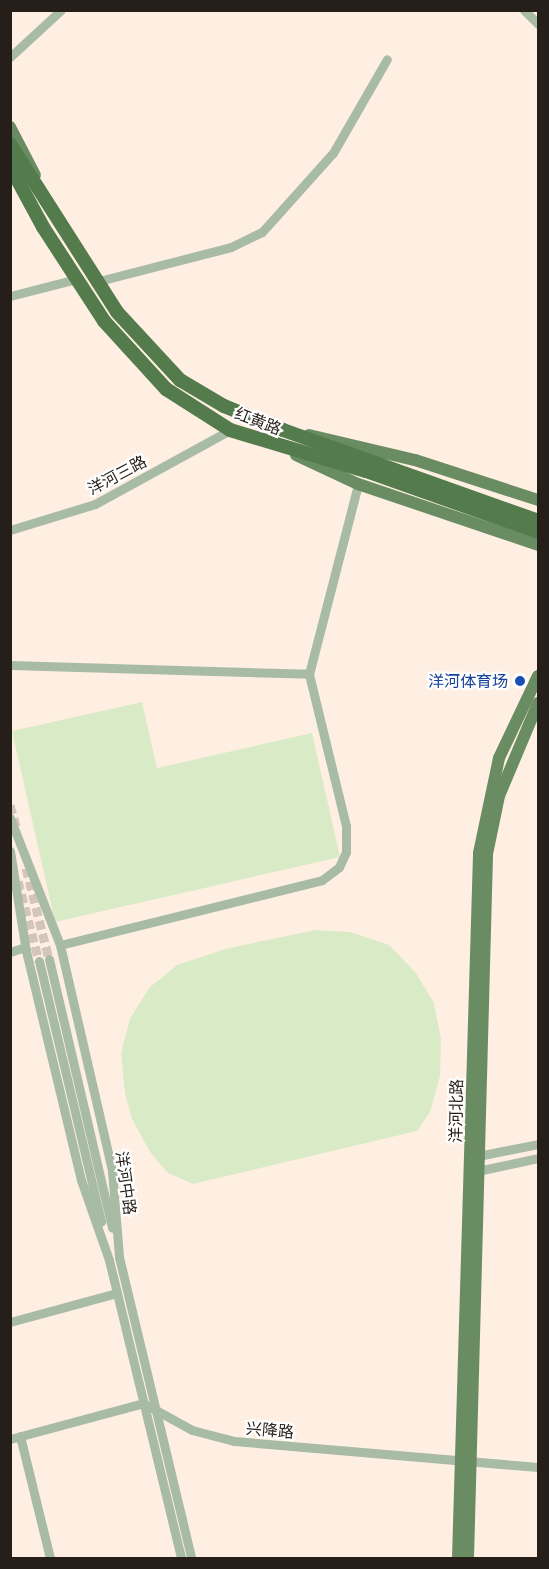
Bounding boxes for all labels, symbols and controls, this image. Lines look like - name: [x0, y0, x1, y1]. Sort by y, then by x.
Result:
- street label: 红黄路: [232, 403, 284, 439]
- street label: 洋河三路: [84, 452, 150, 498]
- place label: 洋河体育场: [428, 671, 508, 691]
- marker: 洋河体育场: [513, 674, 527, 688]
- street label: 洋河北路: [446, 1079, 466, 1143]
- street label: 洋河中路: [112, 1150, 140, 1216]
- street label: 兴降路: [245, 1418, 295, 1442]

